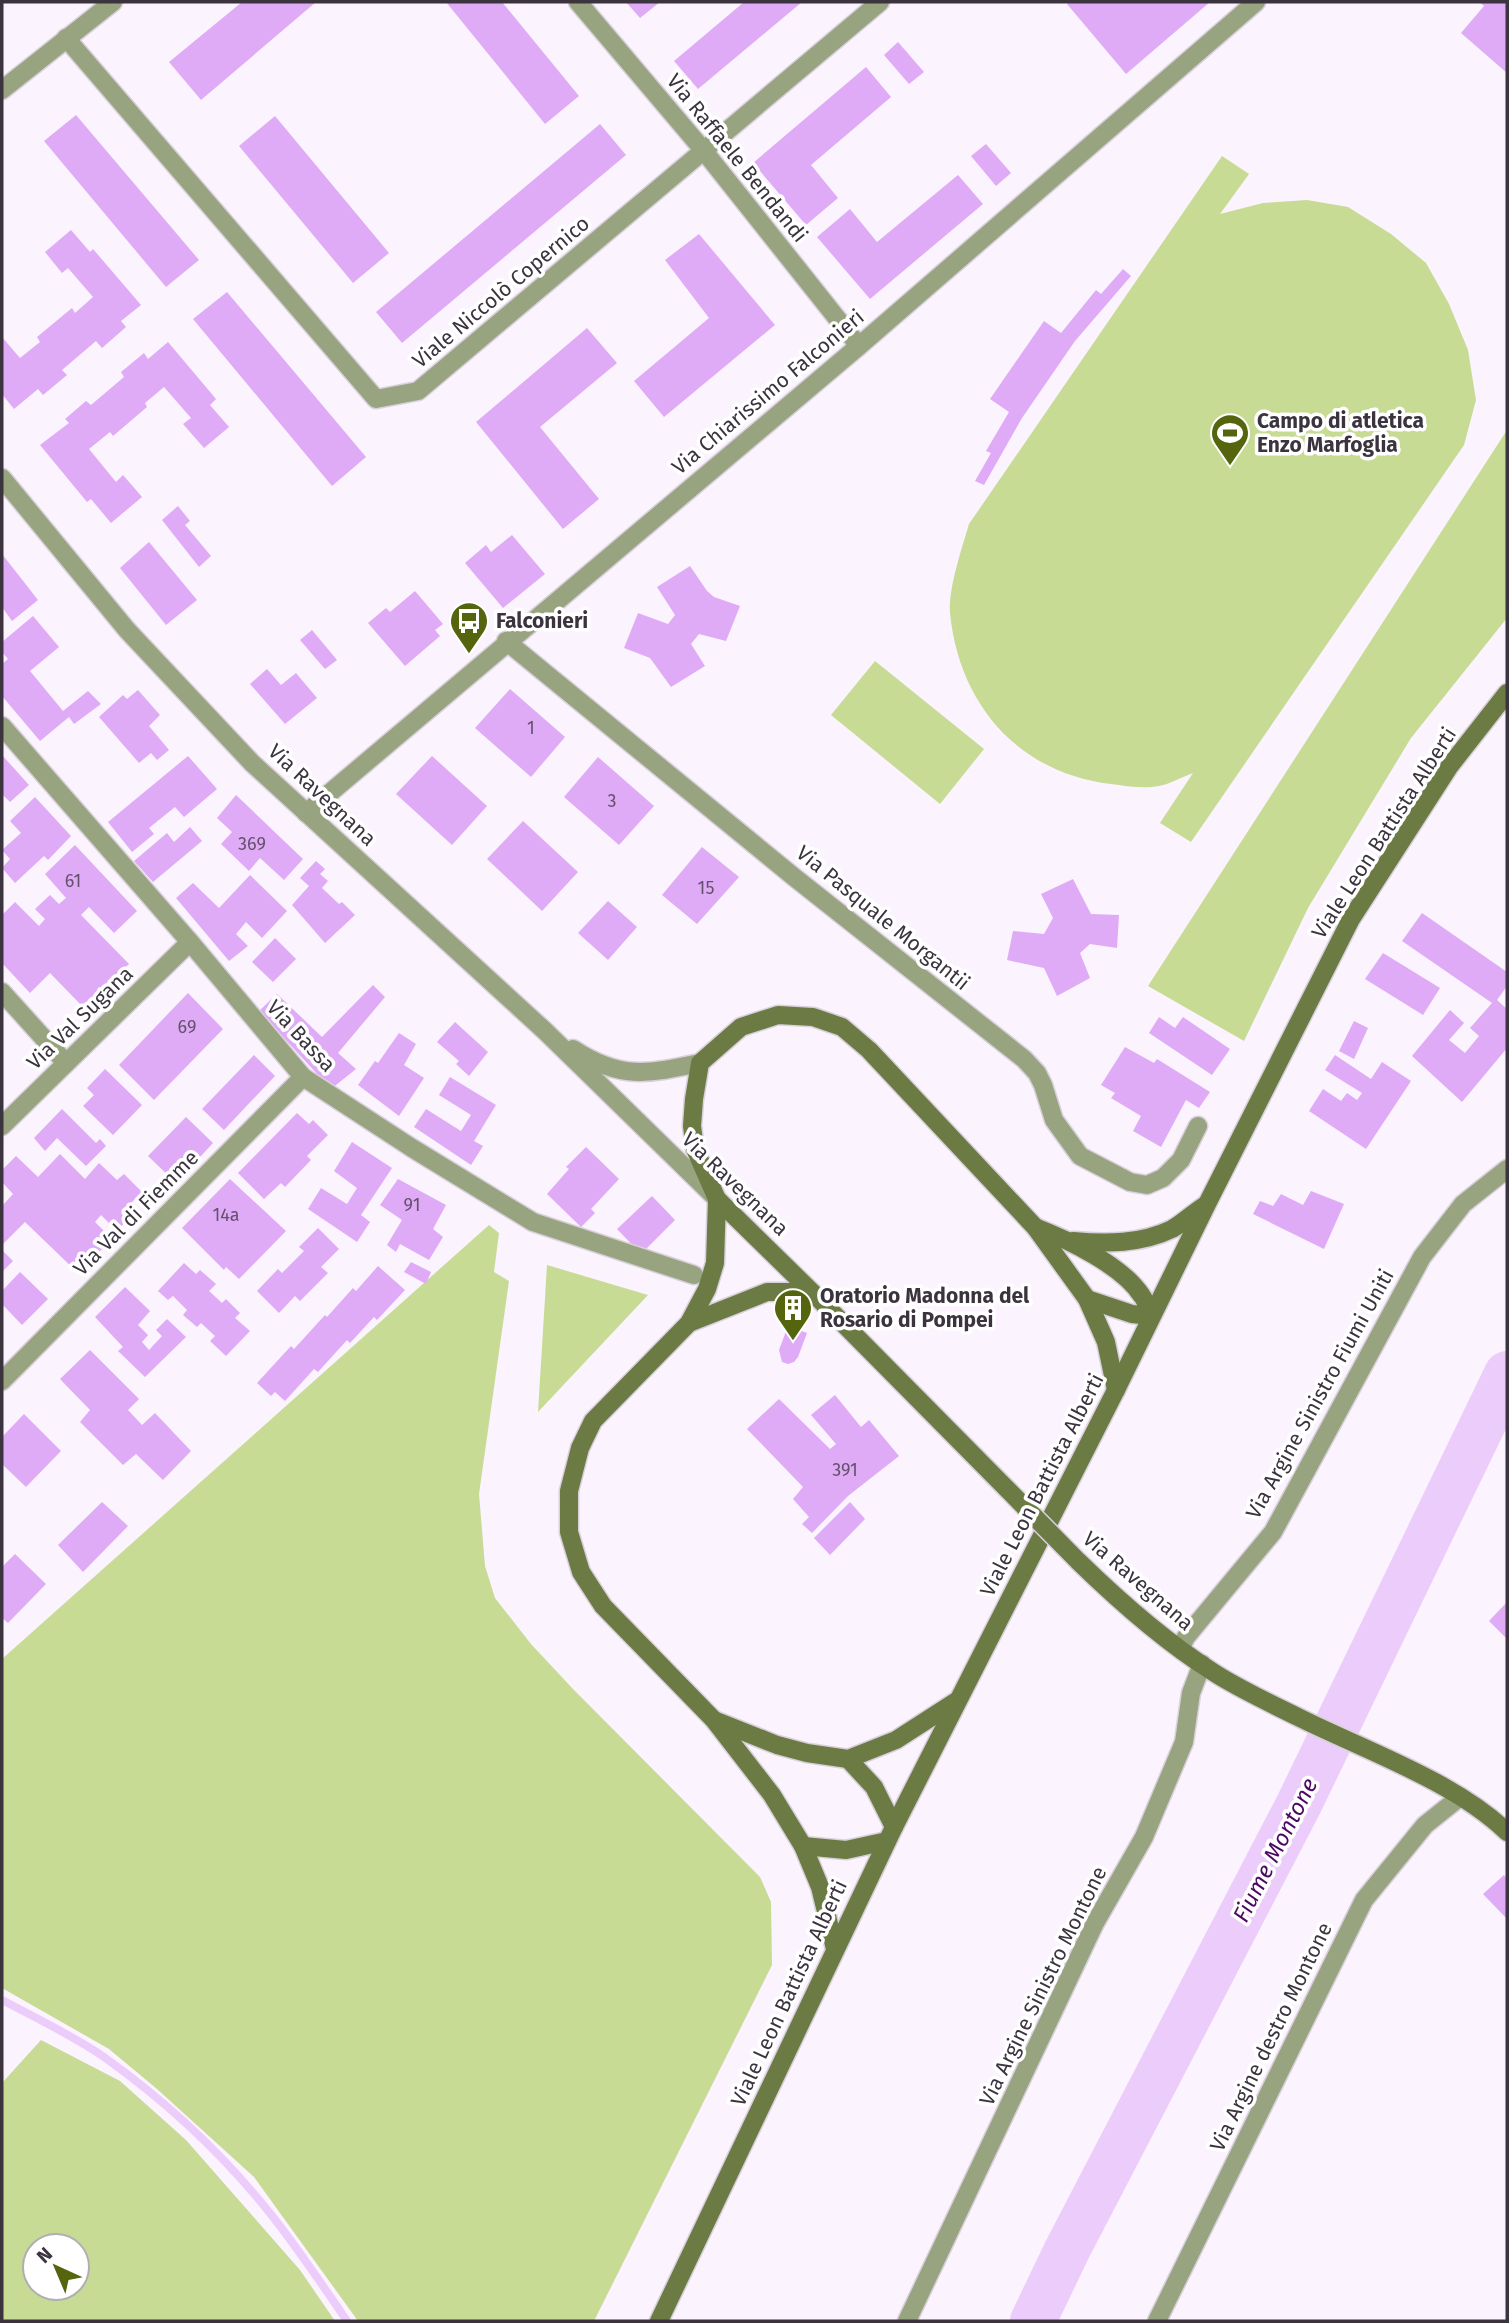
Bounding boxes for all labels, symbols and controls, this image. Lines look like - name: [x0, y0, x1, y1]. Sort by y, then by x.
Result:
- street label: Via Raffaele Bendandi: [661, 68, 813, 248]
- street label: Viale Niccolò Copernico: [407, 210, 595, 374]
- street label: Via Chiarissimo Falconieri: [667, 304, 869, 480]
- place label: Campo di atletica Enzo Marfoglia: [1257, 408, 1424, 458]
- sports icon: Campo di atletica Enzo Marfoglia: [1209, 412, 1251, 467]
- bus stop icon: Falconieri: [448, 600, 490, 655]
- place label: Falconieri: [496, 608, 588, 634]
- house number: 1: [527, 717, 535, 739]
- street label: Viale Leon Battista Alberti: [1306, 723, 1462, 943]
- street label: Via Ravegnana: [263, 738, 381, 852]
- house number: 3: [608, 790, 616, 812]
- house number: 369: [238, 833, 266, 855]
- street label: Via Pasquale Morgantii: [791, 840, 975, 996]
- house number: 61: [65, 870, 81, 892]
- house number: 15: [698, 877, 714, 899]
- street label: Via Val Sugana: [21, 961, 139, 1075]
- street label: Via Bassa: [261, 995, 341, 1077]
- house number: 69: [178, 1016, 196, 1038]
- street label: Via Ravegnana: [676, 1127, 794, 1241]
- street label: Via Val di Fiemme: [68, 1145, 204, 1281]
- house number: 91: [404, 1194, 420, 1216]
- house number: 14a: [212, 1204, 240, 1226]
- street label: Via Argine Sinistro Fiumi Uniti: [1240, 1265, 1400, 1523]
- place label: Oratorio Madonna del Rosario di Pompei: [820, 1283, 1030, 1333]
- building icon: Oratorio Madonna del Rosario di Pompei: [772, 1287, 814, 1342]
- street label: Viale Leon Battista Alberti: [974, 1369, 1110, 1601]
- house number: 391: [832, 1459, 858, 1481]
- street label: Via Ravegnana: [1077, 1526, 1199, 1636]
- water label: Fiume Montone: [1227, 1773, 1323, 1927]
- street label: Via Argine Sinistro Montone: [974, 1862, 1112, 2110]
- street label: Viale Leon Battista Alberti: [725, 1876, 853, 2110]
- street label: Via Argine destro Montone: [1204, 1918, 1338, 2156]
- north arrow: [21, 2232, 91, 2302]
- text: N: [32, 2242, 57, 2268]

